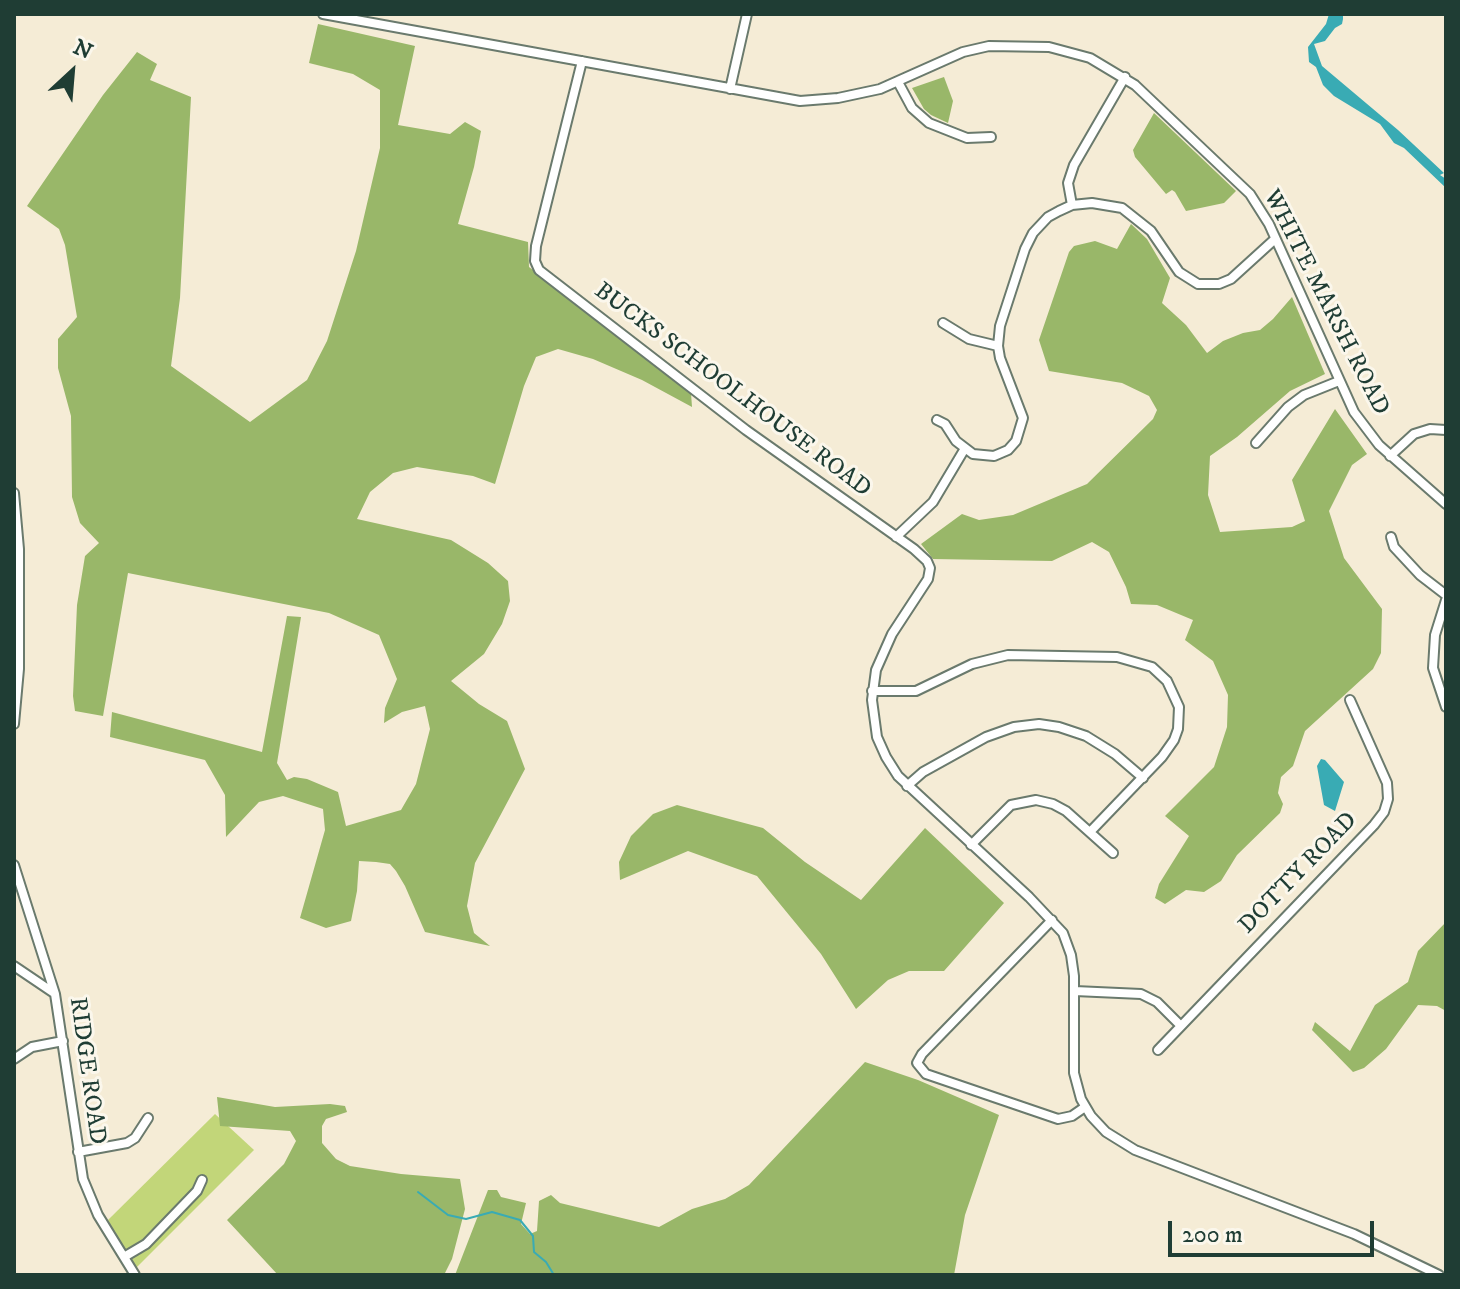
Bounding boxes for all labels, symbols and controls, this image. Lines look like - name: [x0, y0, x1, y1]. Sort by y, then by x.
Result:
- north arrow: [32, 32, 112, 112]
- text: N: [69, 34, 97, 66]
- street label: WHITE MARSH ROAD: [1256, 185, 1394, 421]
- street label: BUCKS SCHOOLHOUSE ROAD: [588, 277, 876, 505]
- street label: DOTTY ROAD: [1234, 807, 1364, 941]
- street label: RIDGE ROAD: [61, 996, 111, 1146]
- scale bar: [1172, 1205, 1378, 1255]
- text: 200 m: [1182, 1220, 1243, 1250]

